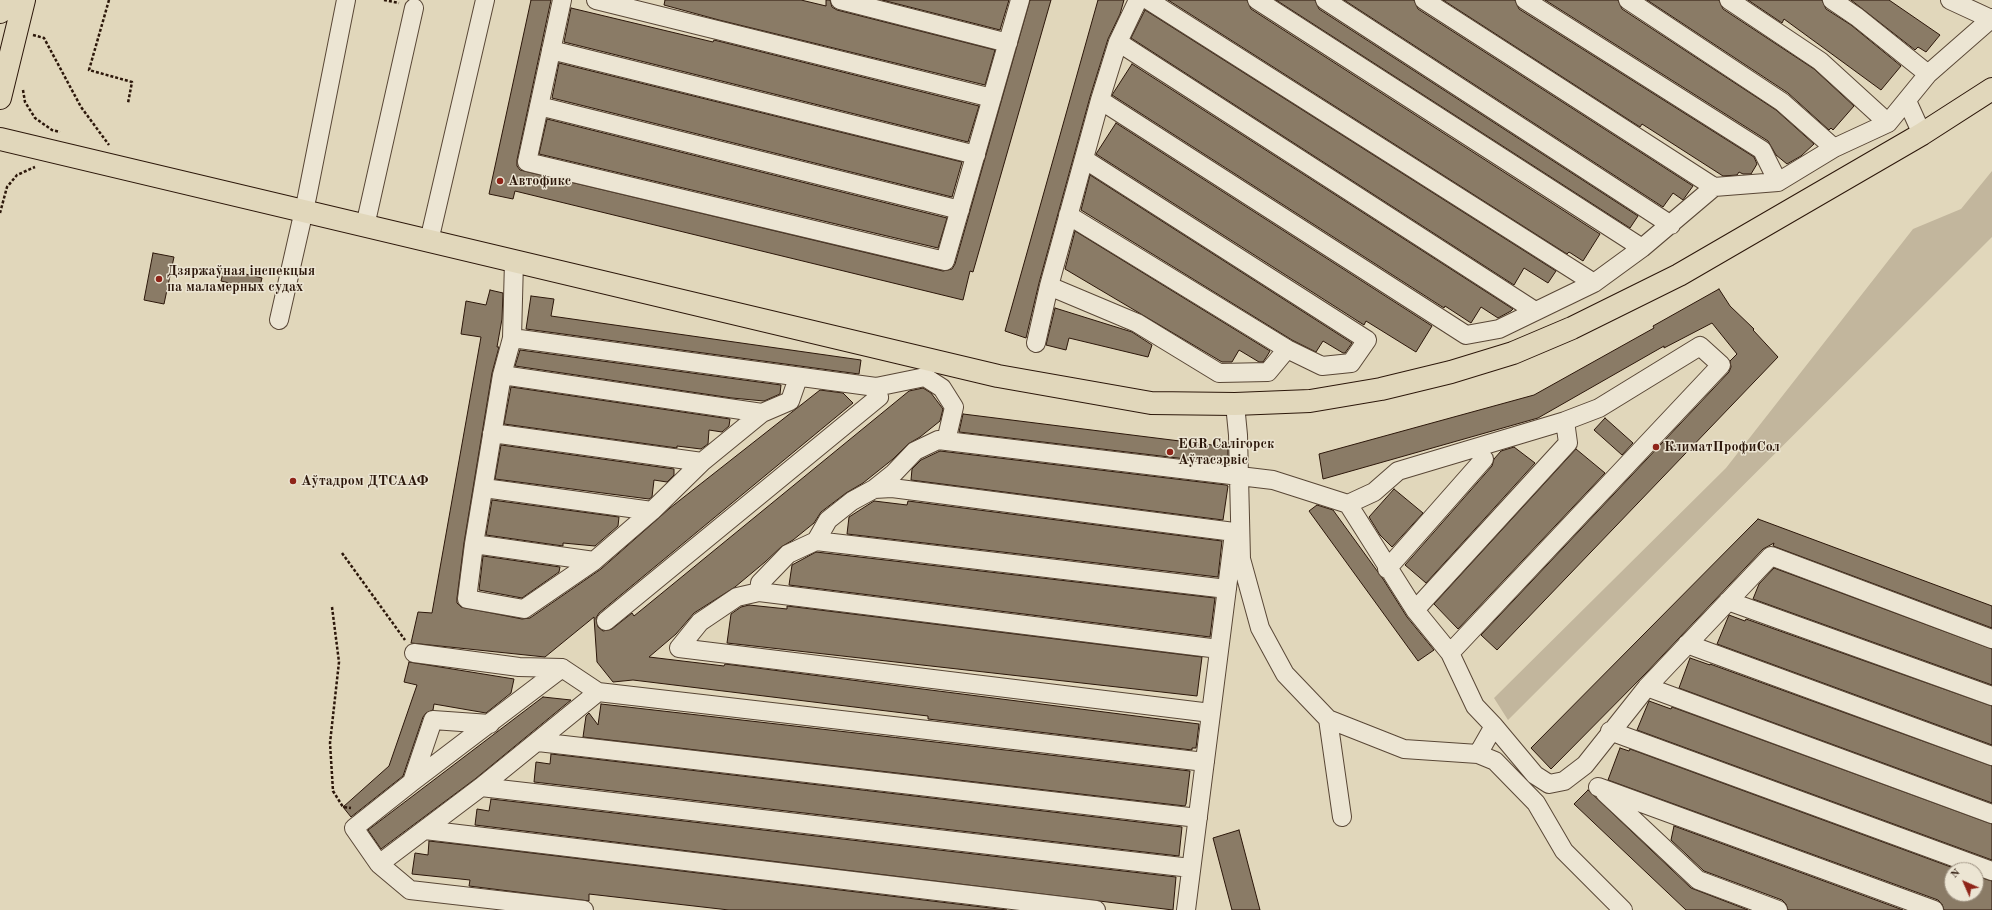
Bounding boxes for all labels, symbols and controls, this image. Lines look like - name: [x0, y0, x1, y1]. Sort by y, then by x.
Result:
- place label: Автофикс: [508, 173, 571, 189]
- marker: Автофикс: [495, 176, 505, 186]
- place label: Дзяржаўная інспекцыя па маламерных судах: [167, 263, 315, 296]
- marker: Дзяржаўная інспекцыя па маламерных судах: [154, 274, 164, 284]
- place label: EGR Салігорск Аўтасэрвіс: [1178, 436, 1274, 468]
- place label: КлиматПрофиСол: [1664, 439, 1780, 455]
- marker: КлиматПрофиСол: [1651, 442, 1661, 452]
- marker: EGR Салігорск Аўтасэрвіс: [1165, 447, 1175, 457]
- place label: Аўтадром ДТСААФ: [301, 473, 428, 489]
- marker: Аўтадром ДТСААФ: [288, 476, 298, 486]
- north arrow: [1944, 862, 1984, 902]
- text: N: [1949, 867, 1963, 881]

